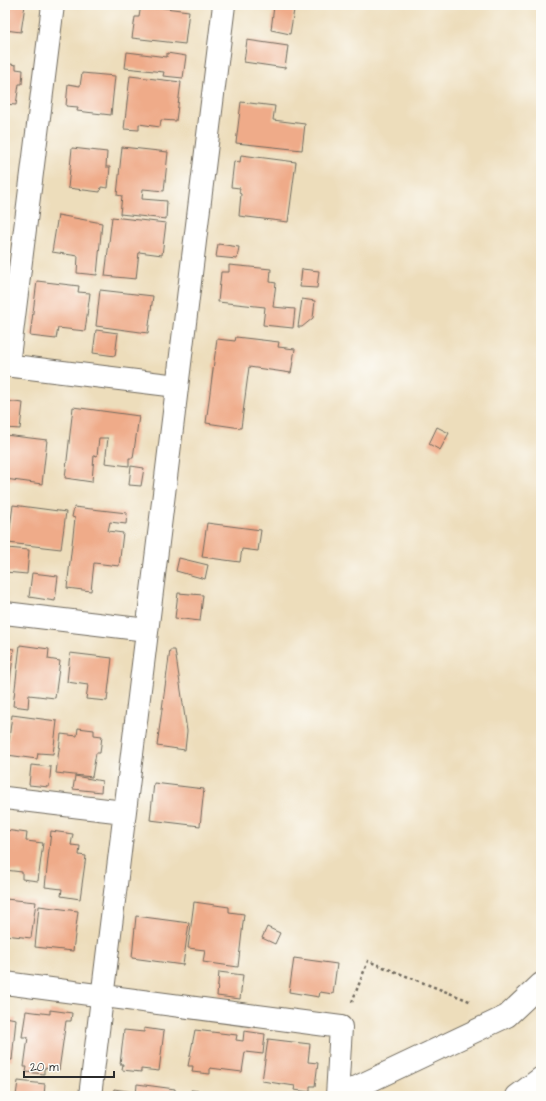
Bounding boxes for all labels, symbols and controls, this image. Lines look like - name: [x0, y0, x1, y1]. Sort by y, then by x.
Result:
- scale bar: [24, 1053, 114, 1079]
- text: 20 m: [30, 1059, 59, 1076]

